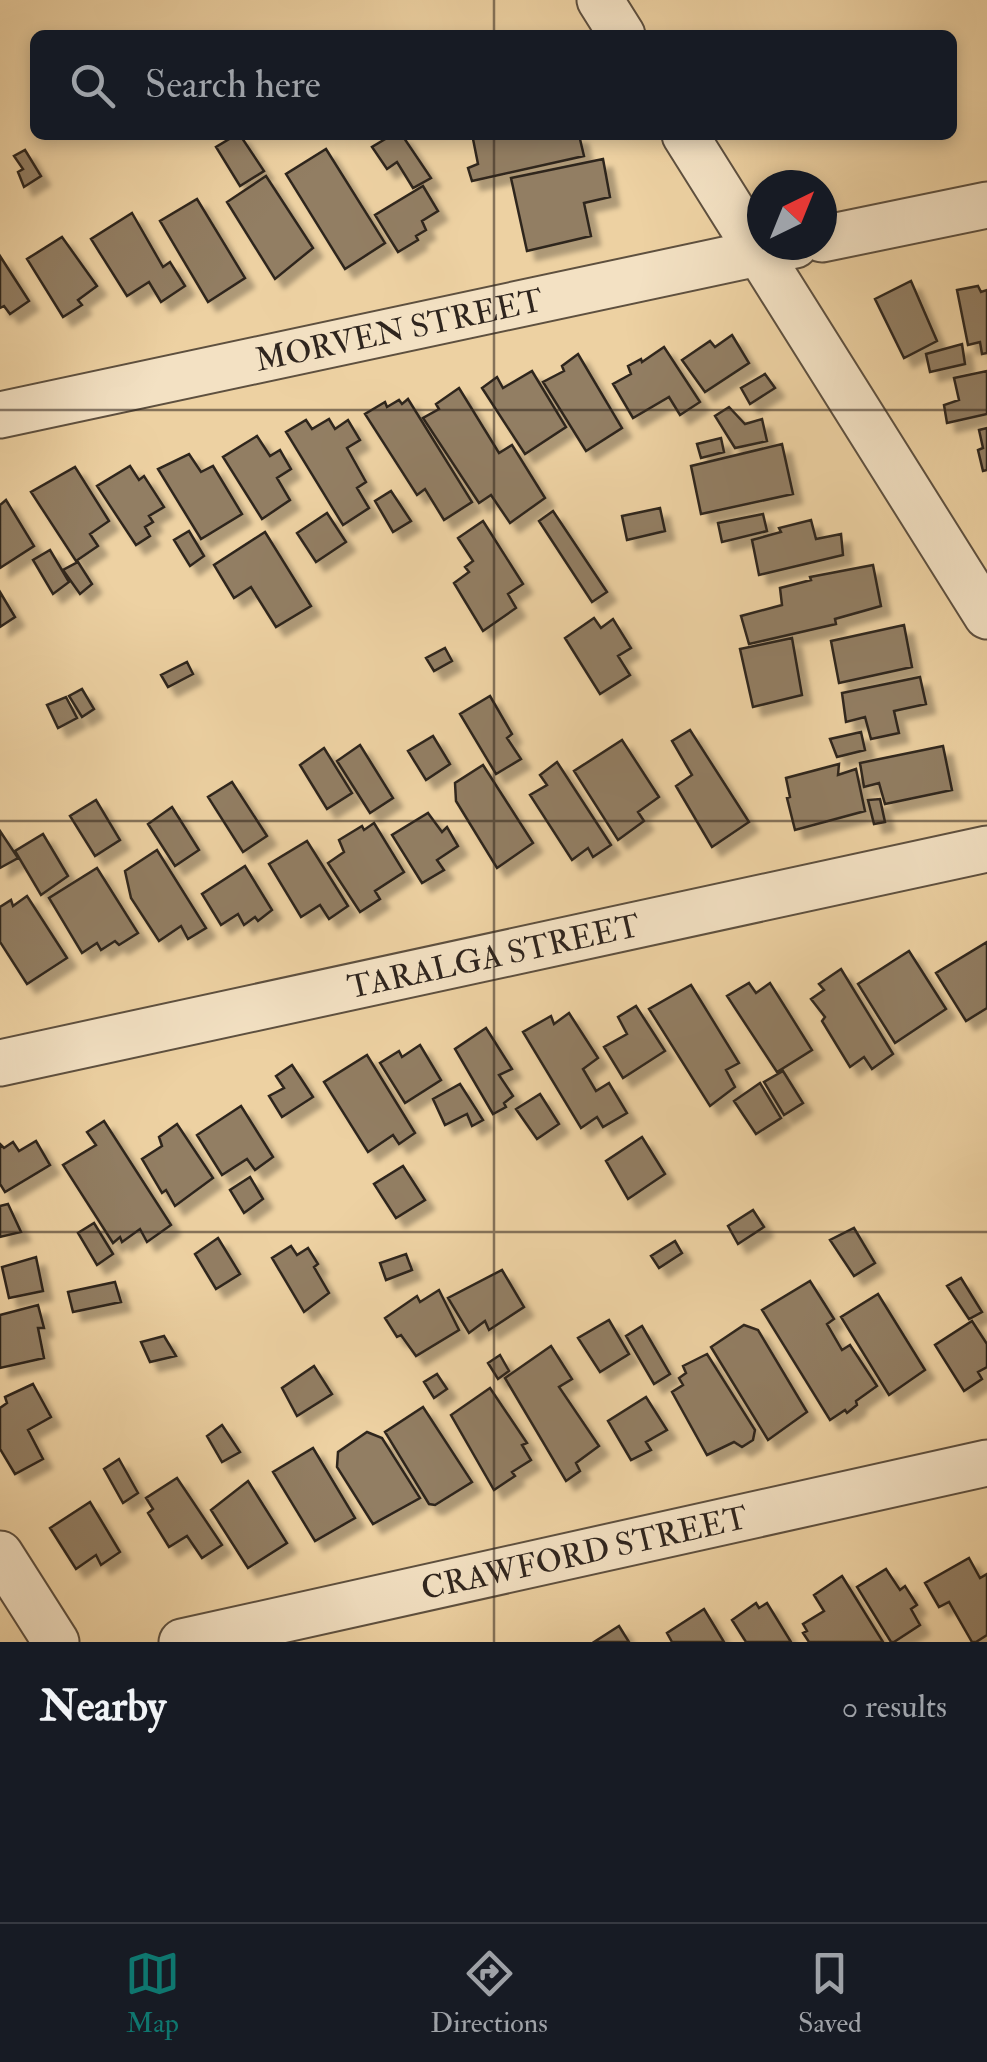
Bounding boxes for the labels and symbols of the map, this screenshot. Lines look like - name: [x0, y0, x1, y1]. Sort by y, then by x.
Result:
- north arrow: [747, 170, 837, 260]
- street label: MORVEN STREET: [252, 280, 547, 381]
- street label: TARALGA STREET: [344, 906, 644, 1008]
- street label: CRAWFORD STREET: [417, 1498, 752, 1609]

